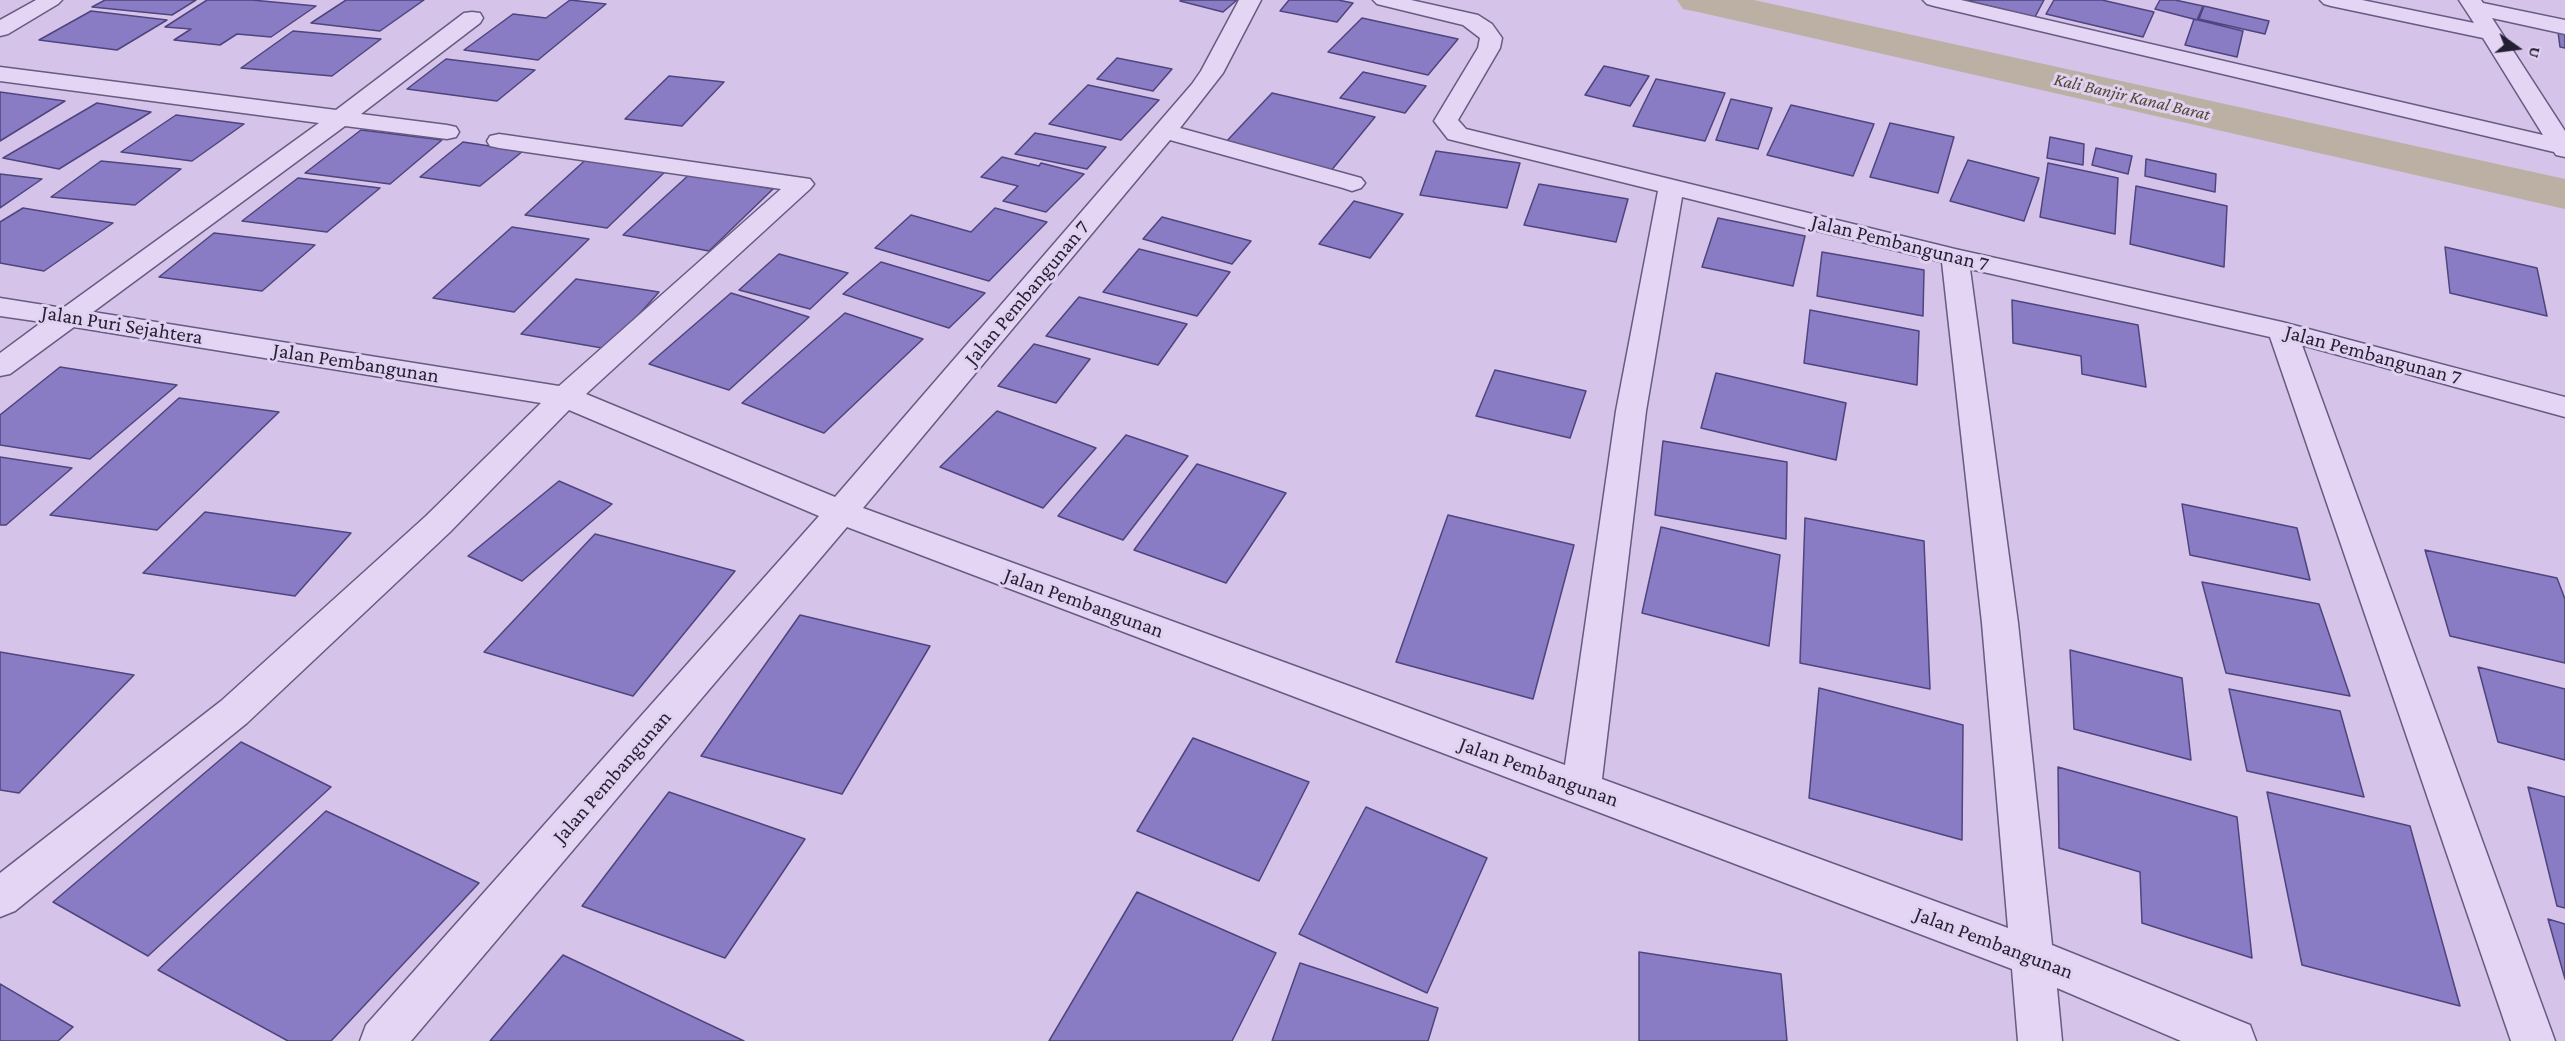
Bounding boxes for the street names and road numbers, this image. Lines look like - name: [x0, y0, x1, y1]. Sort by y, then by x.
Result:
- street label: Jalan Pembangunan 7: [1809, 209, 1991, 277]
- street label: Jalan Pembangunan 7: [959, 215, 1095, 371]
- street label: Jalan Puri Sejahtera: [40, 300, 204, 350]
- street label: Jalan Pembangunan 7: [2282, 319, 2464, 391]
- street label: Jalan Pembangunan: [271, 337, 441, 389]
- street label: Jalan Pembangunan: [1001, 562, 1167, 644]
- street label: Jalan Pembangunan: [547, 705, 677, 849]
- street label: Jalan Pembangunan: [1456, 731, 1622, 813]
- street label: Jalan Pembangunan: [1911, 901, 2077, 985]

